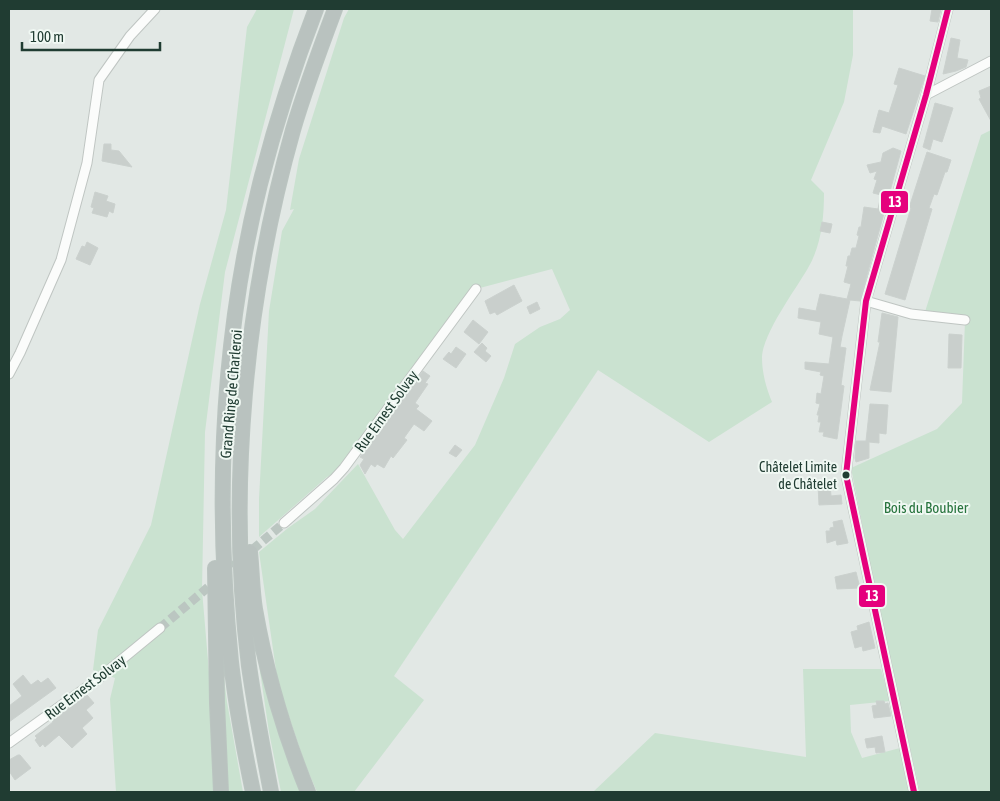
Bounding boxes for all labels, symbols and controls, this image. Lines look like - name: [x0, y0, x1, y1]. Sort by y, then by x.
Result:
- scale bar: [22, 20, 160, 52]
- text: 100 m: [30, 28, 64, 45]
- line badge: 13: [880, 190, 909, 214]
- text: 13: [888, 194, 902, 210]
- street label: Grand Ring de Charleroi: [217, 329, 245, 459]
- street label: Rue Ernest Solvay: [351, 367, 421, 455]
- place label: Châtelet Limite de Châtelet: [759, 459, 837, 492]
- marker: Châtelet Limite de Châtelet: [841, 470, 851, 480]
- park label: Bois du Boubier: [884, 499, 969, 516]
- line badge: 13: [858, 584, 886, 608]
- text: 13: [865, 588, 879, 604]
- street label: Rue Ernest Solvay: [41, 651, 129, 723]

